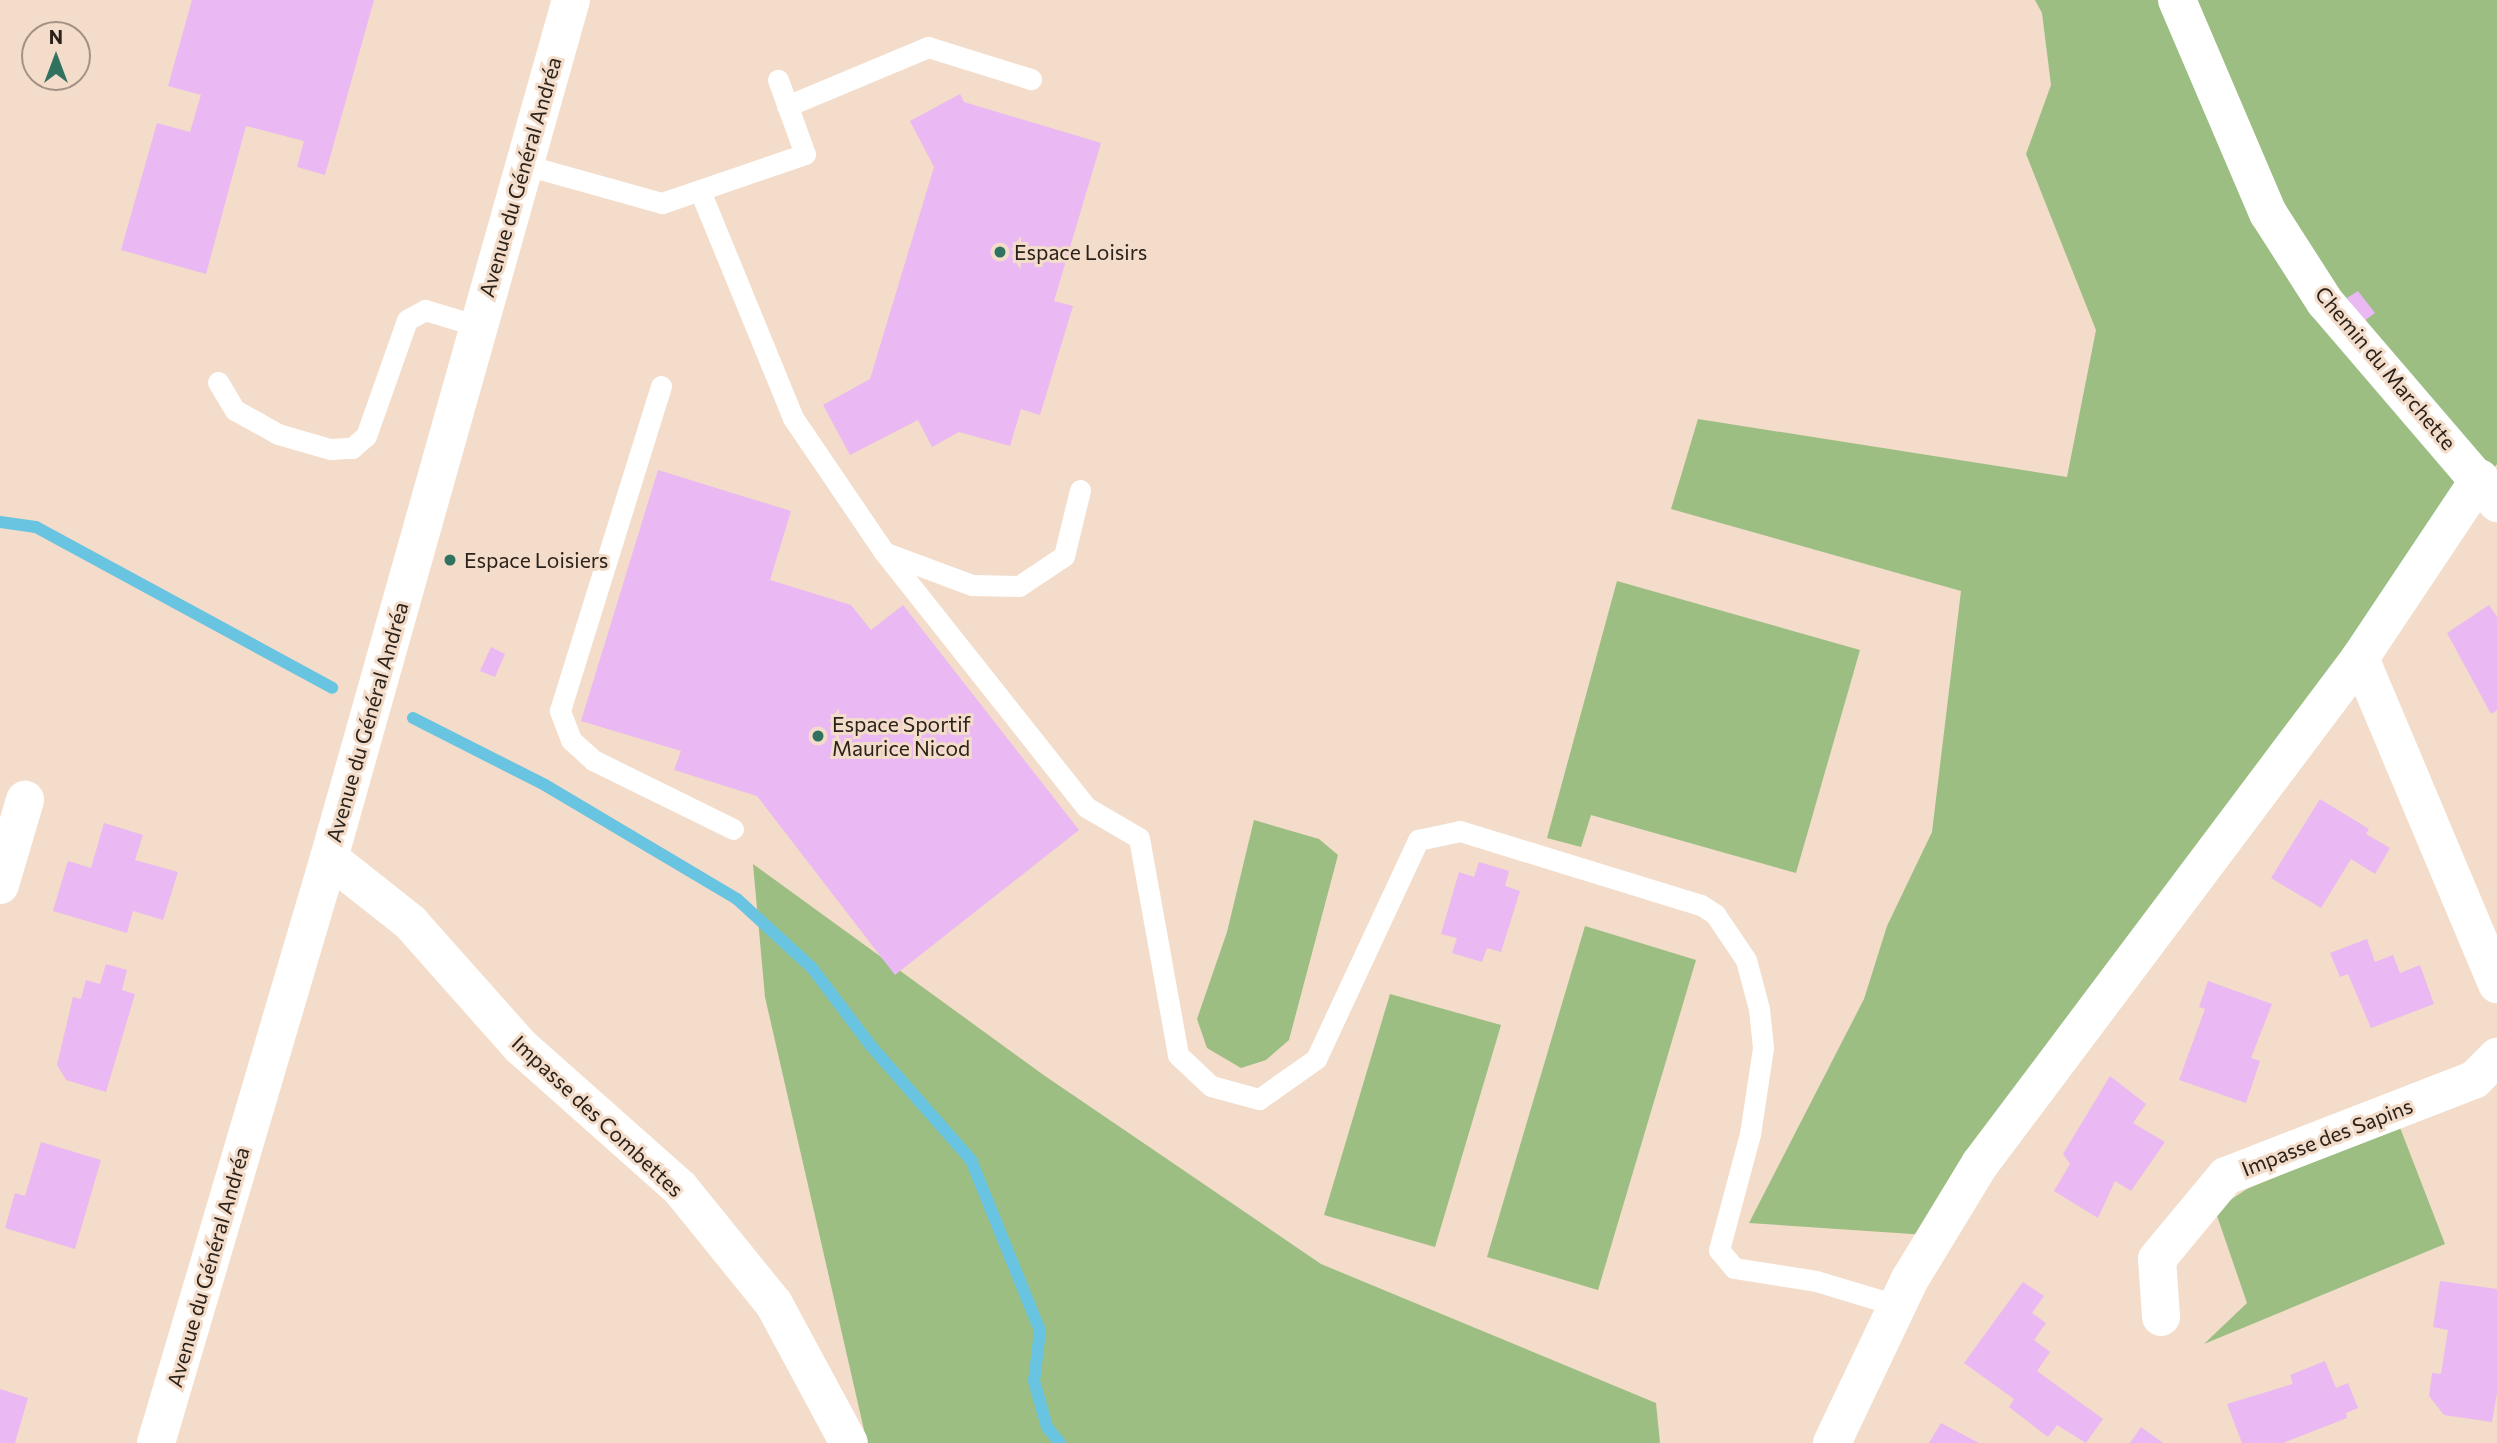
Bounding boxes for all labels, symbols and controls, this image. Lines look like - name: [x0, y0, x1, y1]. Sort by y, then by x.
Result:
- north arrow: [21, 21, 91, 91]
- text: N: [49, 25, 63, 48]
- street label: Avenue du Général Andréa: [474, 54, 566, 300]
- place label: Espace Loisirs: [1014, 239, 1147, 265]
- marker: Espace Loisirs: [992, 244, 1008, 260]
- street label: Chemin du Marchette: [2310, 281, 2462, 455]
- place label: Espace Loisiers: [464, 547, 608, 573]
- marker: Espace Loisiers: [442, 552, 458, 568]
- street label: Avenue du Général Andréa: [321, 599, 413, 845]
- place label: Espace Sportif Maurice Nicod: [832, 711, 971, 761]
- marker: Espace Sportif Maurice Nicod: [810, 728, 826, 744]
- street label: Impasse des Combettes: [507, 1030, 689, 1202]
- street label: Impasse des Sapins: [2238, 1093, 2416, 1181]
- street label: Avenue du Général Andréa: [162, 1144, 254, 1390]

